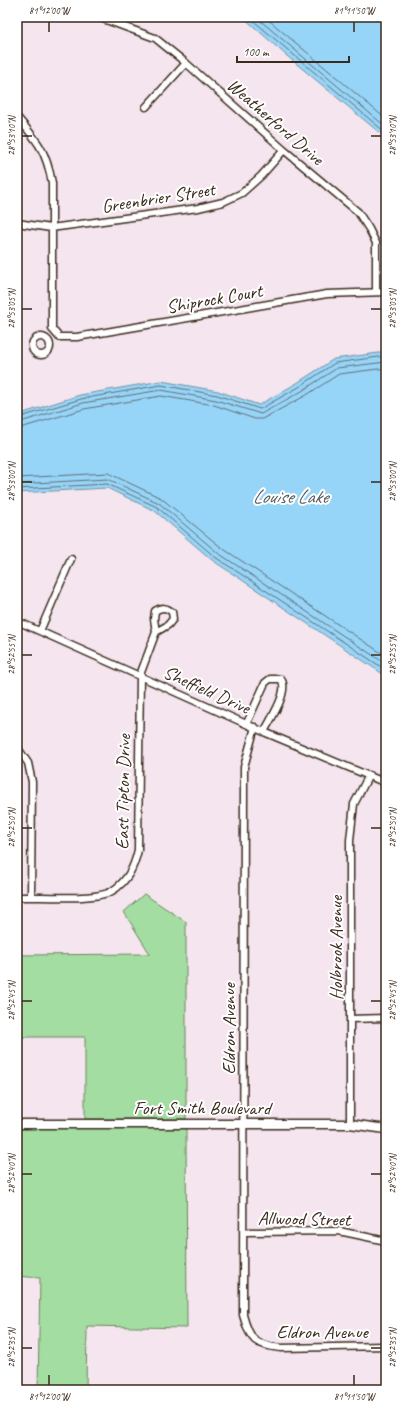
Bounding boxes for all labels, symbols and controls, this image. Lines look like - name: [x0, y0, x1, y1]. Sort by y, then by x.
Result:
- text: 81°12'00"W: [29, 4, 71, 17]
- text: 81°11'50"W: [334, 4, 376, 17]
- scale bar: [237, 38, 349, 64]
- text: 100 m: [243, 44, 270, 60]
- street label: Weatherford Drive: [222, 73, 330, 172]
- text: 28°53'10"N: [5, 114, 18, 156]
- text: 28°53'10"N: [386, 114, 399, 156]
- street label: Greenbrier Street: [100, 177, 218, 219]
- street label: Shiprock Court: [164, 278, 266, 319]
- text: 28°53'05"N: [5, 287, 18, 329]
- text: 28°53'05"N: [386, 287, 399, 329]
- text: 28°53'00"N: [5, 460, 18, 502]
- text: 28°53'00"N: [386, 460, 399, 502]
- water label: Louise Lake: [252, 484, 331, 509]
- text: 28°52'55"N: [5, 633, 18, 675]
- text: 28°52'55"N: [386, 633, 399, 675]
- street label: Sheffield Drive: [159, 660, 255, 720]
- street label: East Tipton Drive: [110, 732, 136, 850]
- text: 28°52'50"N: [5, 806, 18, 848]
- text: 28°52'50"N: [386, 806, 399, 848]
- street label: Holbrook Avenue: [324, 894, 348, 1000]
- text: 28°52'45"N: [5, 979, 18, 1021]
- text: 28°52'45"N: [386, 979, 399, 1021]
- street label: Eldron Avenue: [217, 982, 241, 1075]
- street label: Fort Smith Boulevard: [134, 1096, 273, 1120]
- text: 28°52'40"N: [5, 1152, 18, 1194]
- text: 28°52'40"N: [386, 1152, 399, 1194]
- street label: Allwood Street: [258, 1206, 352, 1232]
- street label: Eldron Avenue: [276, 1320, 369, 1344]
- text: 28°52'35"N: [5, 1326, 18, 1368]
- text: 28°52'35"N: [386, 1326, 399, 1368]
- text: 81°12'00"W: [29, 1390, 71, 1403]
- text: 81°11'50"W: [334, 1390, 376, 1403]

